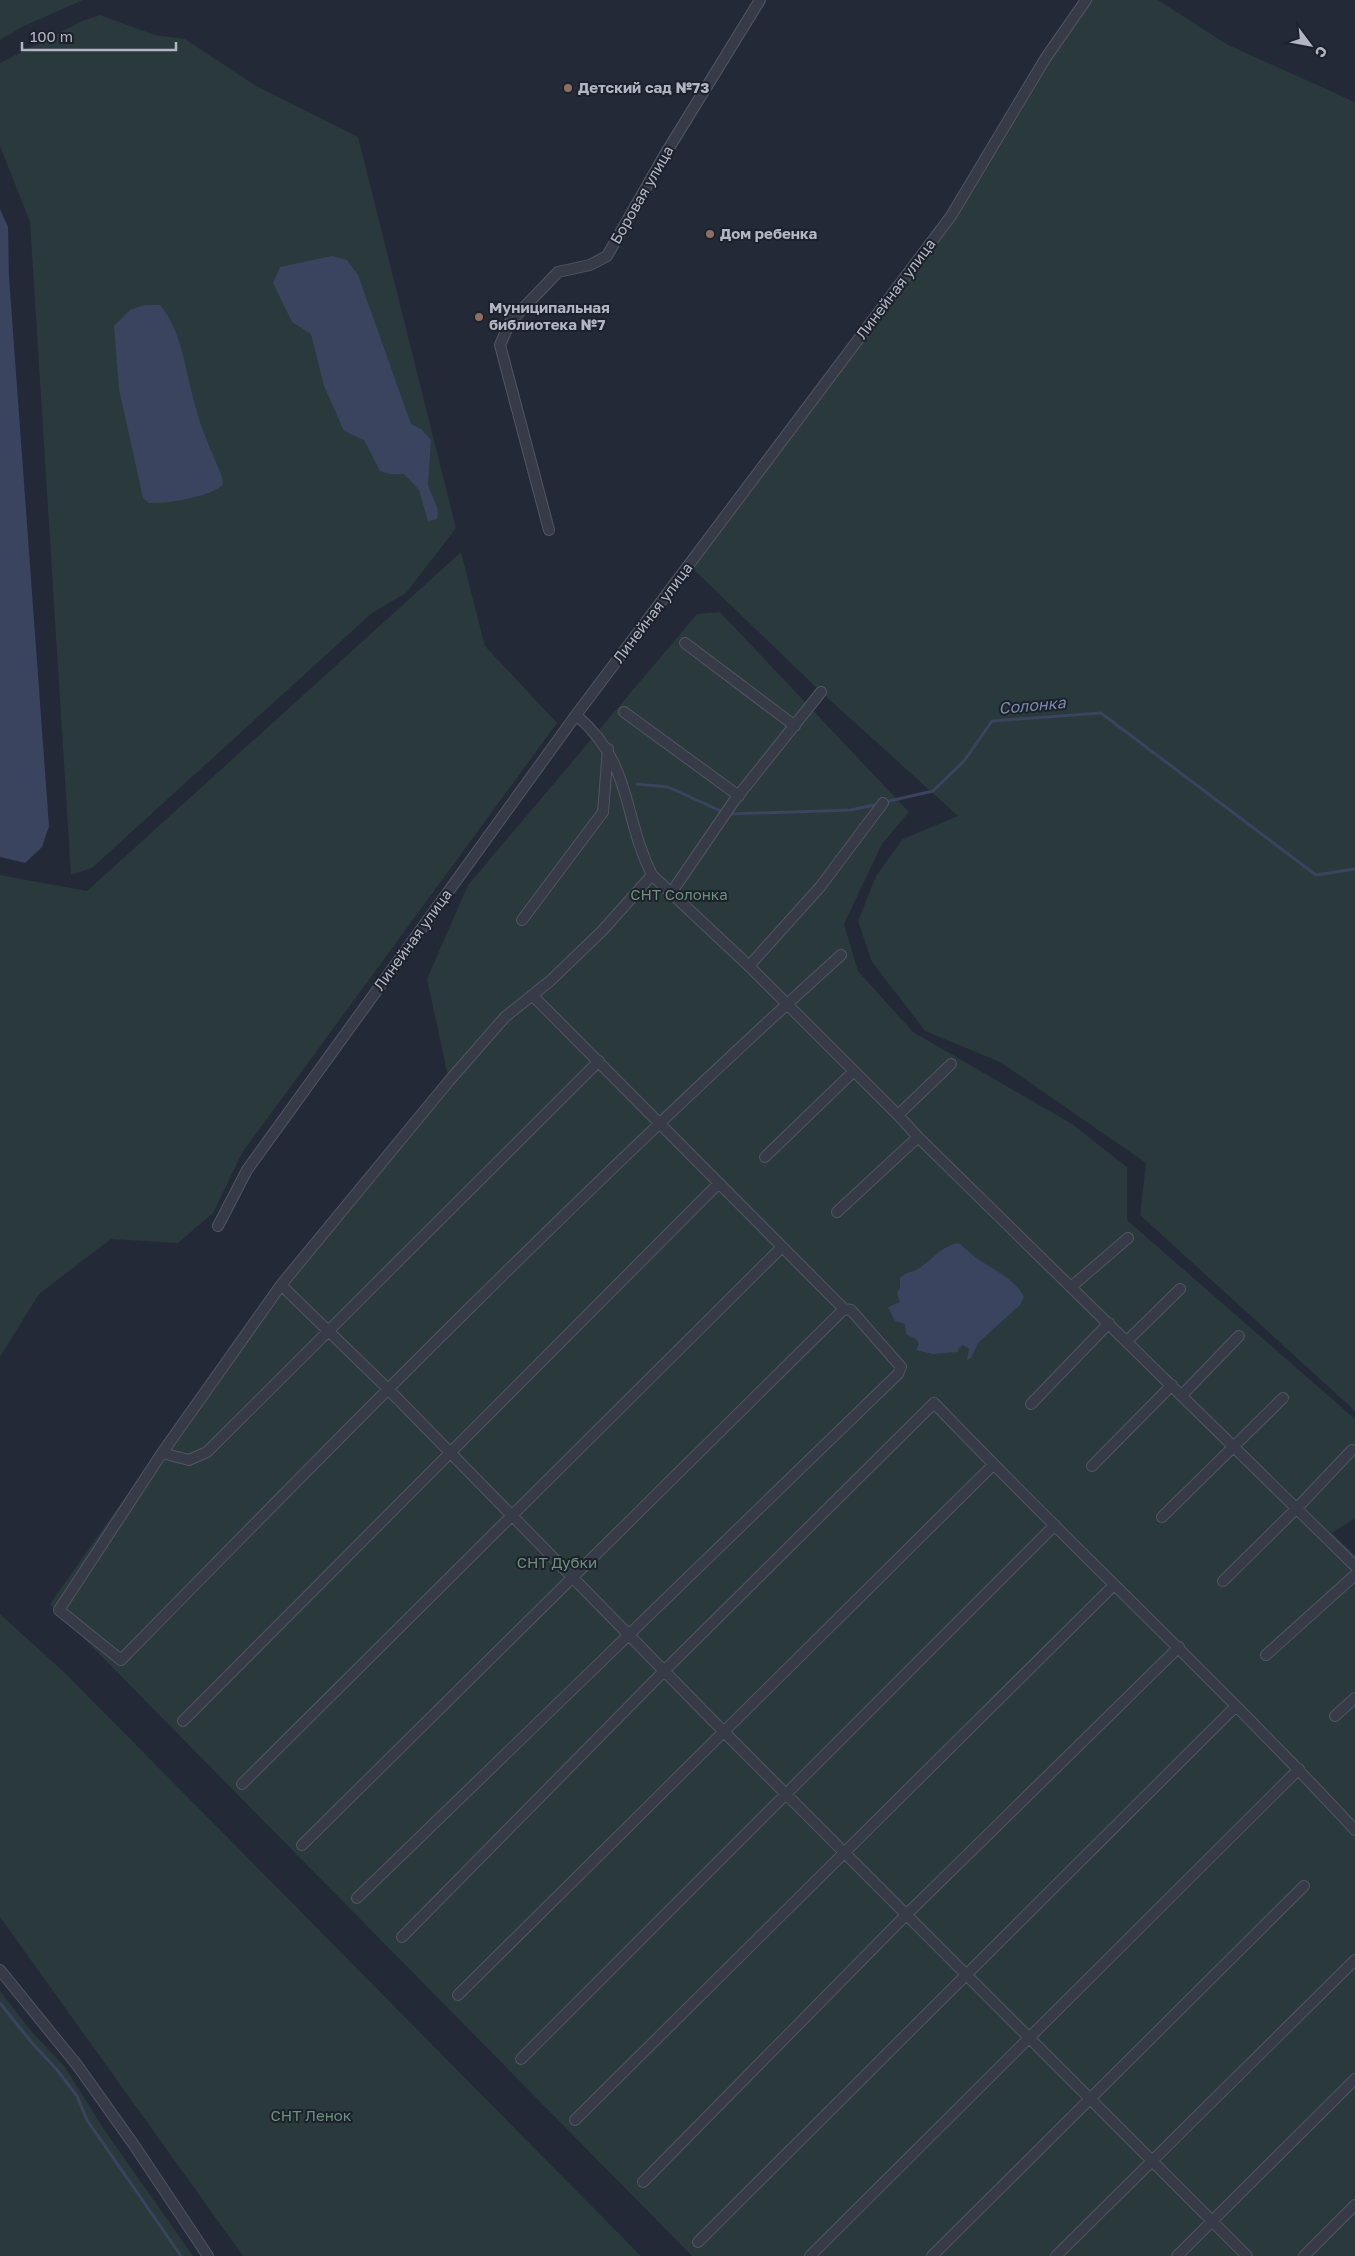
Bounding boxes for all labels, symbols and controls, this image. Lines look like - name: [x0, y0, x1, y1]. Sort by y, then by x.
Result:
- scale bar: [22, 20, 176, 52]
- north arrow: [1285, 20, 1335, 70]
- text: 100 m: [30, 27, 73, 45]
- text: С: [1312, 43, 1331, 61]
- place label: Детский сад №73: [578, 78, 709, 96]
- marker: Детский сад №73: [562, 82, 574, 94]
- street label: Боровая улица: [606, 142, 677, 247]
- place label: Дом ребенка: [720, 224, 818, 242]
- marker: Дом ребенка: [704, 228, 716, 240]
- street label: Линейная улица: [852, 235, 939, 342]
- place label: Муниципальная библиотека №7: [489, 298, 610, 333]
- marker: Муниципальная библиотека №7: [473, 311, 485, 323]
- street label: Линейная улица: [609, 559, 696, 666]
- water label: Солонка: [998, 692, 1067, 718]
- street label: Линейная улица: [369, 885, 455, 994]
- park label: СНТ Солонка: [630, 885, 728, 903]
- park label: СНТ Дубки: [517, 1553, 597, 1571]
- park label: СНТ Ленок: [271, 2106, 352, 2124]

